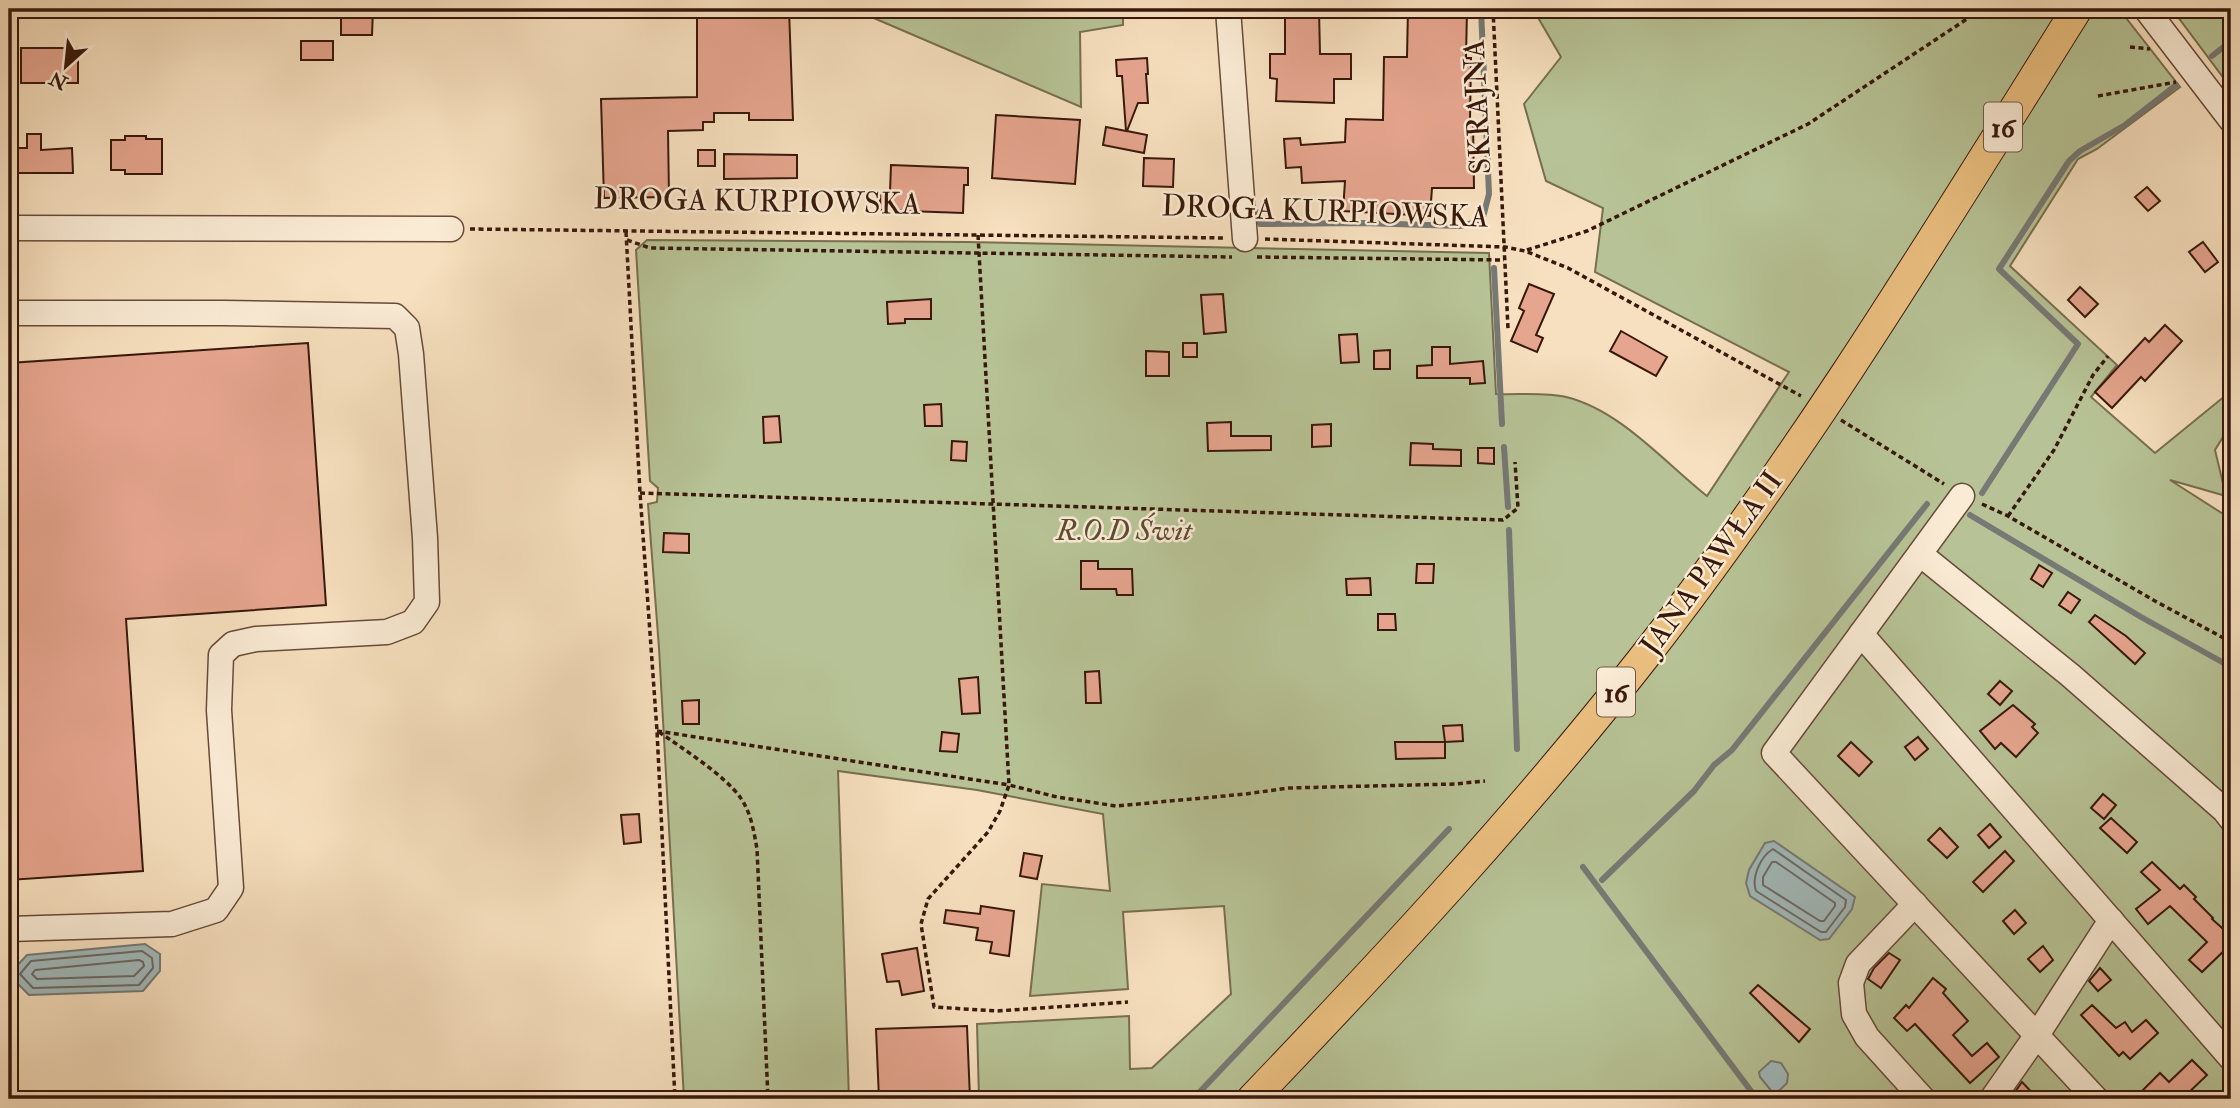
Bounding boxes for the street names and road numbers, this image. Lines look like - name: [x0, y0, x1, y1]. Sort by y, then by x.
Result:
- street label: SKRAJNA: [1455, 38, 1500, 175]
- road number: 16: [1984, 102, 2022, 152]
- street label: DROGA KURPIOWSKA: [593, 180, 921, 223]
- street label: DROGA KURPIOWSKA: [1161, 187, 1489, 236]
- street label: JANA PAWŁA II: [1631, 464, 1791, 664]
- road number: 16: [1597, 668, 1635, 716]

